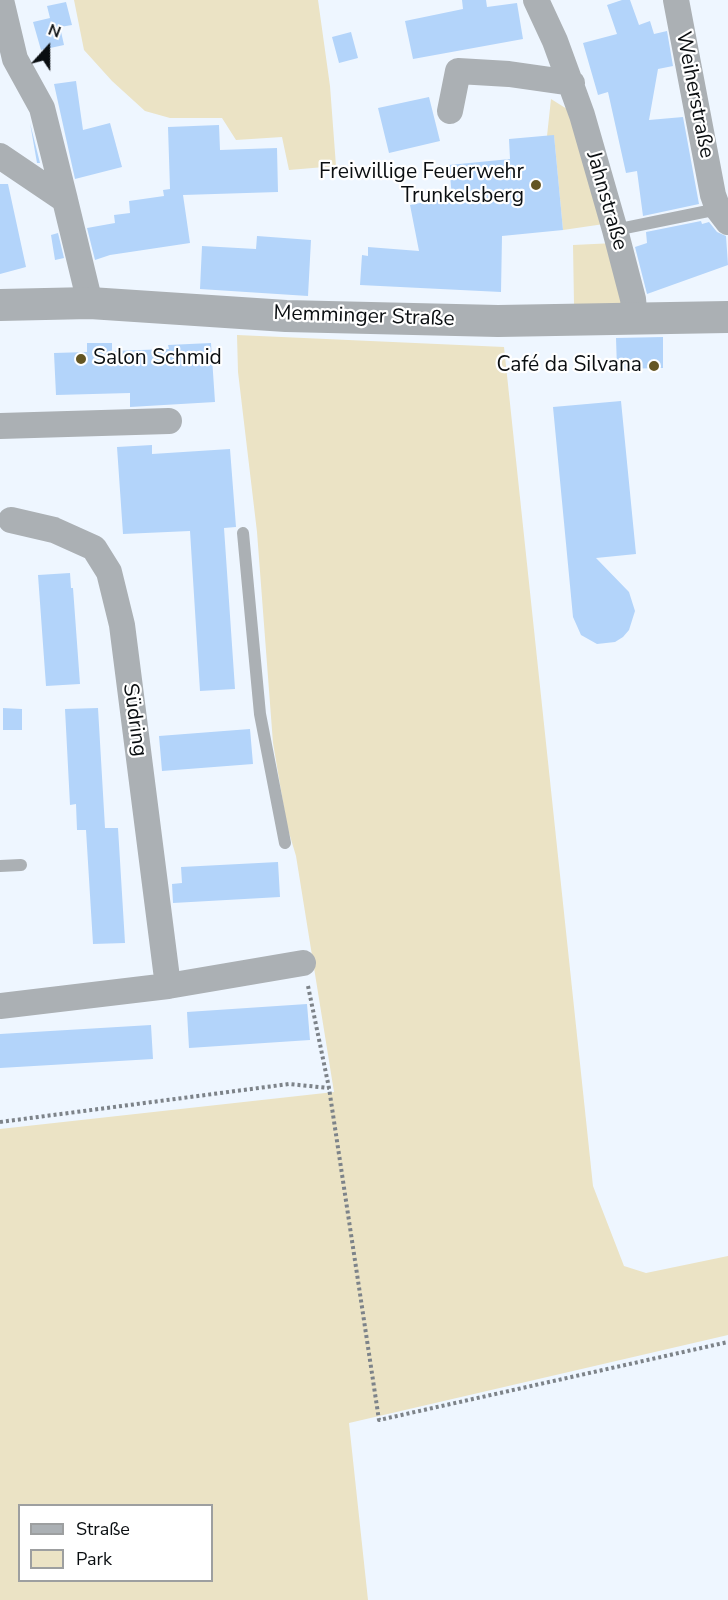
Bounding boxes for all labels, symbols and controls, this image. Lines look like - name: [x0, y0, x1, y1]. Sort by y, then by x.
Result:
- north arrow: [18, 18, 78, 78]
- text: N: [45, 19, 64, 44]
- street label: Weiherstraße: [669, 30, 719, 160]
- street label: Jahnstraße: [580, 149, 632, 253]
- place label: Freiwillige Feuerwehr Trunkelsberg: [319, 160, 524, 210]
- marker: Freiwillige Feuerwehr Trunkelsberg: [529, 178, 543, 192]
- street label: Memminger Straße: [273, 301, 455, 333]
- place label: Salon Schmid: [93, 346, 222, 372]
- marker: Salon Schmid: [74, 352, 88, 366]
- place label: Café da Silvana: [496, 353, 642, 379]
- marker: Café da Silvana: [647, 359, 661, 373]
- street label: Südring: [116, 682, 152, 758]
- legend: [18, 1504, 213, 1582]
- text: Straße: [76, 1517, 130, 1541]
- text: Park: [76, 1547, 112, 1571]

